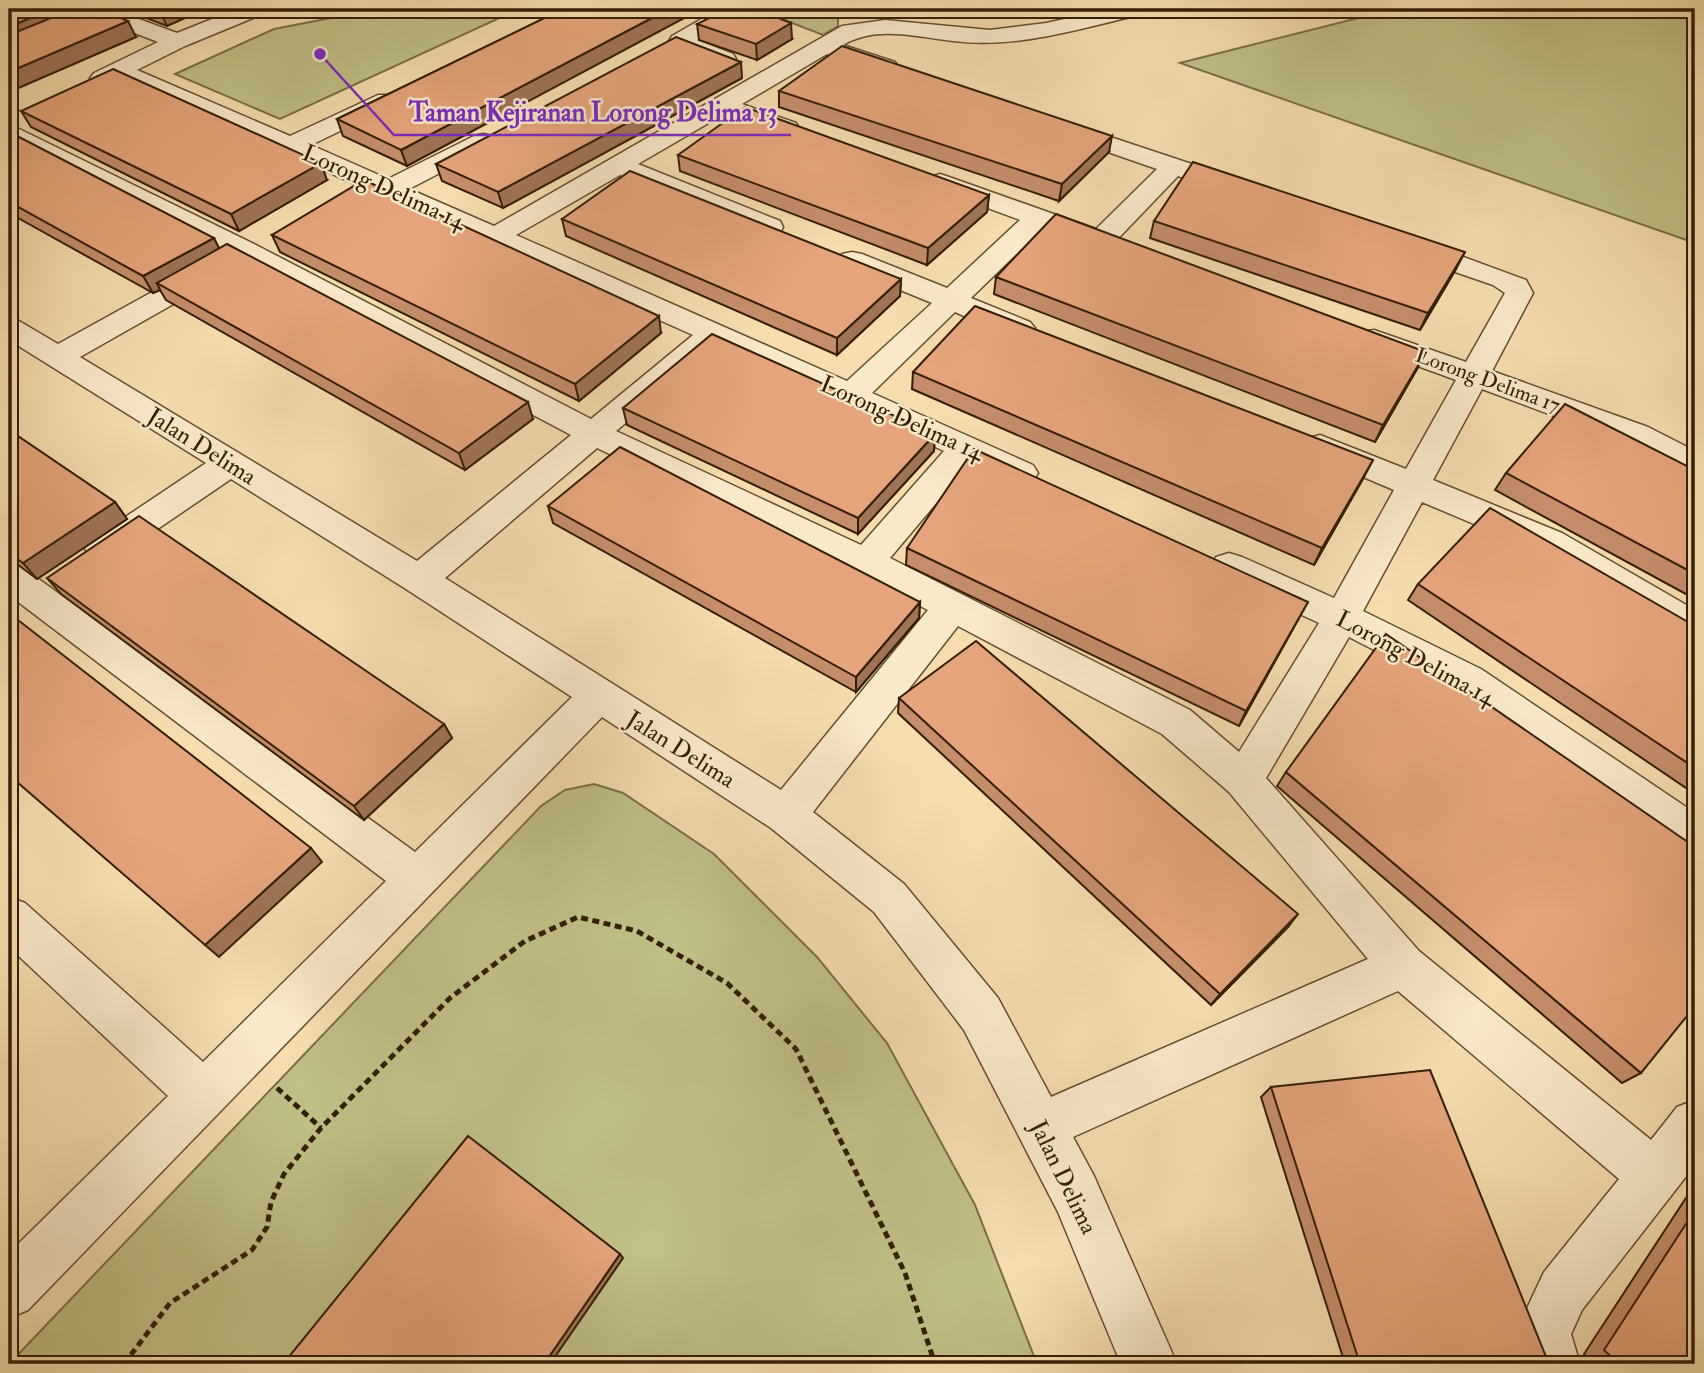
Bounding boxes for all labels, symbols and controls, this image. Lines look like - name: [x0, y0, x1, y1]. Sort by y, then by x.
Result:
- callout: Taman Kejiranan Lorong Delima 13: [394, 88, 791, 135]
- text: Taman Kejiranan Lorong Delima 13: [408, 97, 777, 130]
- street label: Lorong Delima 14: [297, 138, 471, 238]
- street label: Lorong Delima 17: [1412, 342, 1564, 419]
- street label: Lorong Delima 14: [815, 369, 989, 469]
- street label: Jalan Delima: [140, 400, 263, 493]
- street label: Lorong Delima 14: [1331, 603, 1502, 714]
- street label: Jalan Delima: [619, 703, 742, 796]
- street label: Jalan Delima: [1022, 1114, 1105, 1240]

